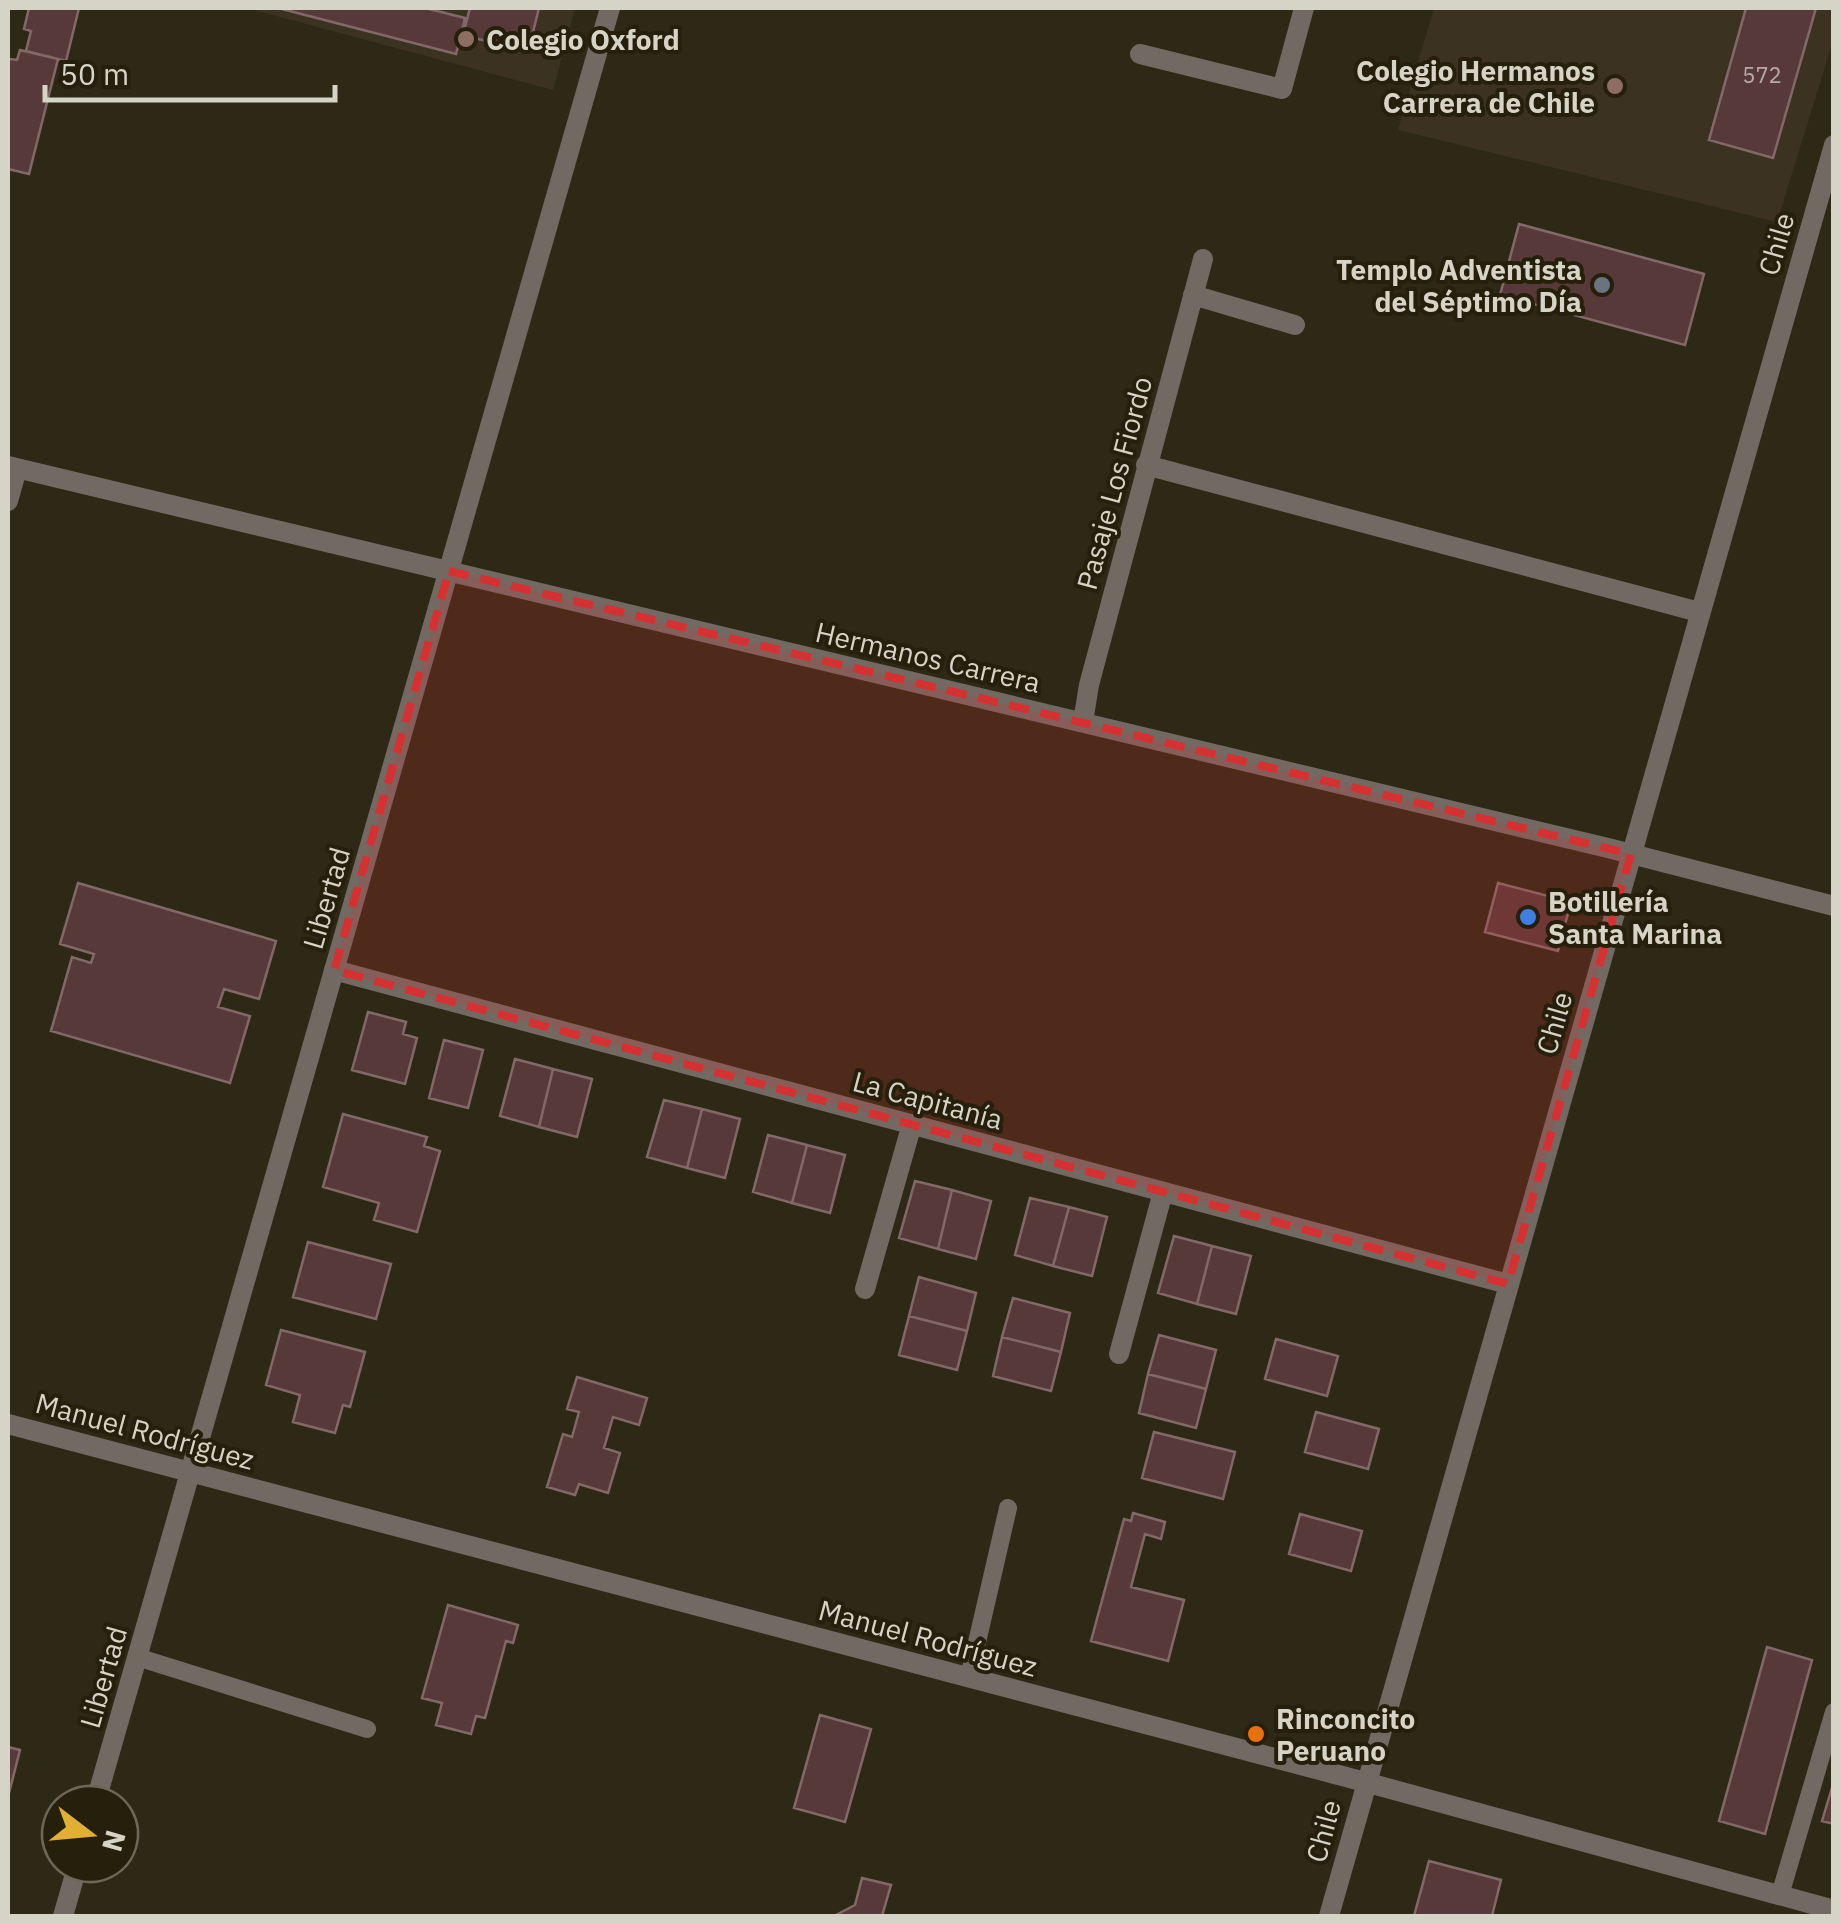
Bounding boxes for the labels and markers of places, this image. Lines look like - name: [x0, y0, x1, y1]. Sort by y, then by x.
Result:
- place label: Colegio Oxford: [486, 21, 680, 58]
- marker: Colegio Oxford: [455, 28, 477, 50]
- place label: Colegio Hermanos Carrera de Chile: [1356, 52, 1595, 121]
- marker: Colegio Hermanos Carrera de Chile: [1604, 75, 1626, 97]
- place label: Templo Adventista del Séptimo Día: [1336, 251, 1582, 320]
- marker: Templo Adventista del Séptimo Día: [1591, 274, 1613, 296]
- place label: Botillería Santa Marina: [1548, 883, 1722, 952]
- marker: Botillería Santa Marina: [1517, 906, 1539, 928]
- place label: Rinconcito Peruano: [1276, 1700, 1415, 1769]
- marker: Rinconcito Peruano: [1245, 1723, 1267, 1745]

